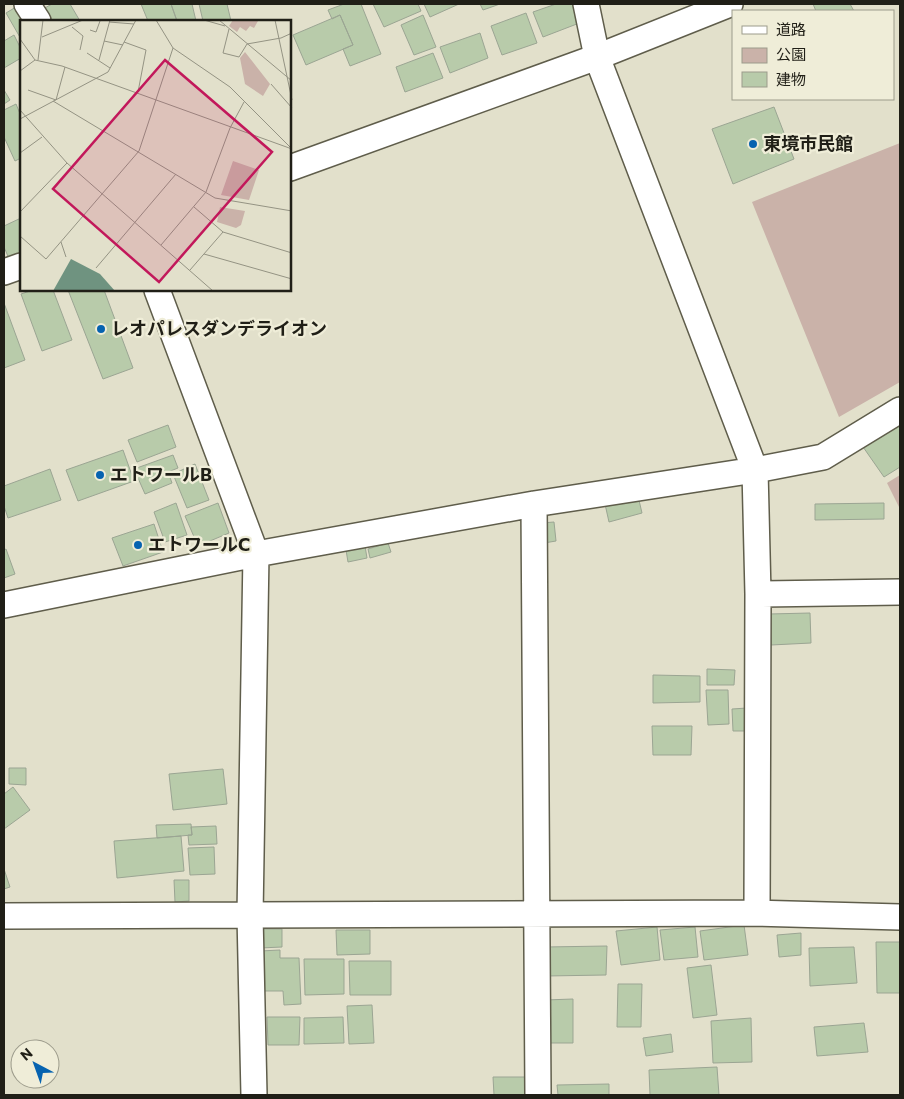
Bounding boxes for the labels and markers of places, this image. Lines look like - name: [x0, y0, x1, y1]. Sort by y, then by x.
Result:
- place label: 東境市民館: [763, 132, 853, 154]
- marker: 東境市民館: [747, 138, 759, 150]
- place label: レオパレスダンデライオン: [111, 317, 327, 339]
- marker: レオパレスダンデライオン: [95, 323, 107, 335]
- place label: エトワールB: [110, 463, 212, 485]
- marker: エトワールB: [94, 469, 106, 481]
- place label: エトワールC: [148, 533, 250, 555]
- marker: エトワールC: [132, 539, 144, 551]

